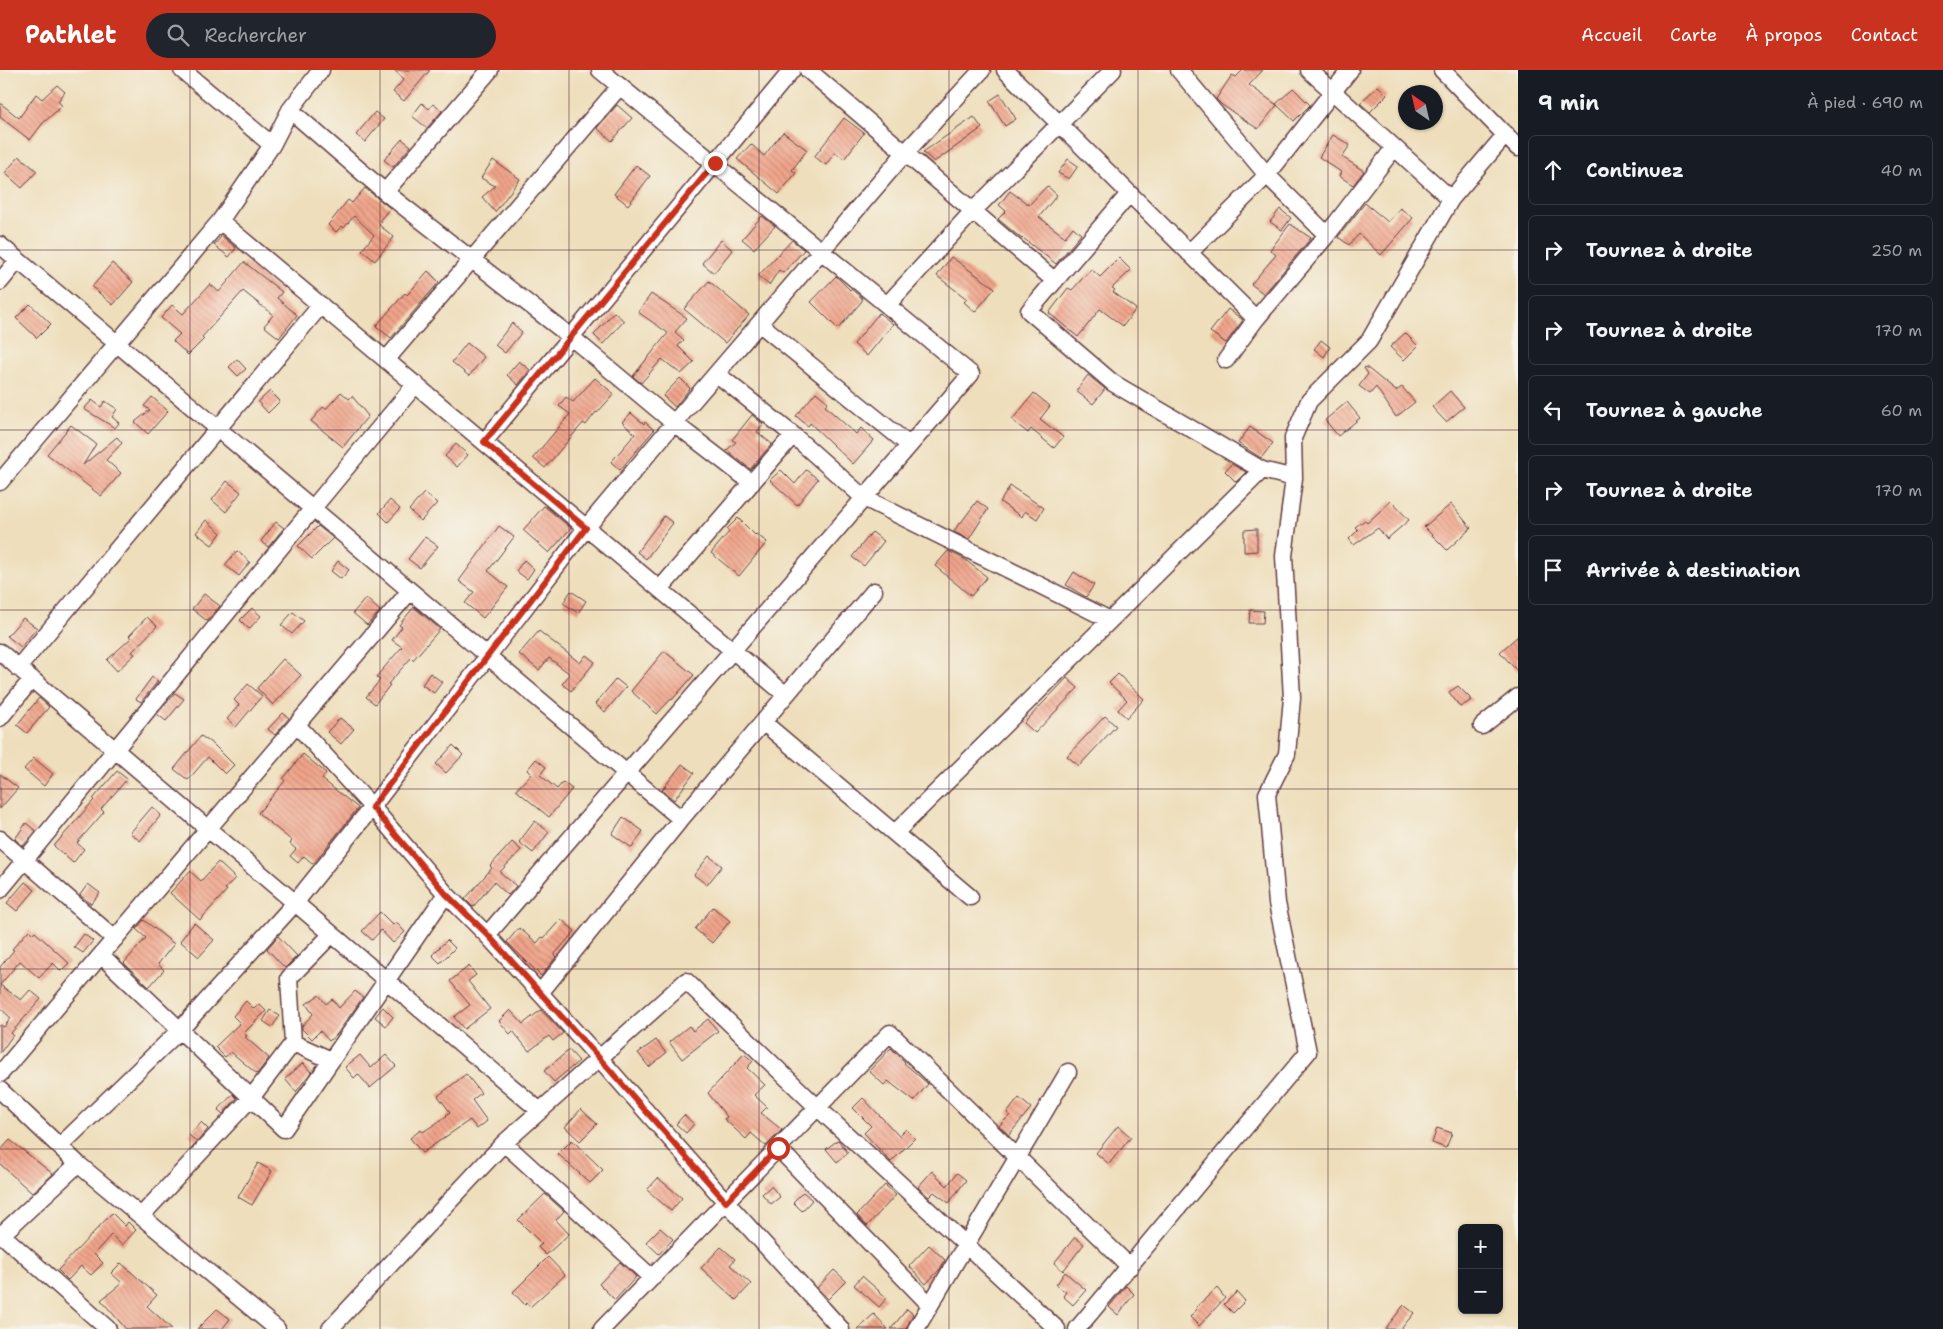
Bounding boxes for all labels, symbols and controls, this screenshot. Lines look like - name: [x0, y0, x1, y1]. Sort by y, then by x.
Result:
- search box: [146, 13, 496, 58]
- text: Pathlet: [25, 19, 116, 51]
- icon: search: [164, 21, 192, 49]
- text: Rechercher: [204, 23, 307, 48]
- text: Accueil: [1581, 23, 1642, 47]
- text: Carte: [1670, 23, 1717, 47]
- text: À propos: [1745, 23, 1823, 47]
- text: Contact: [1851, 23, 1918, 47]
- north arrow: [1398, 85, 1443, 130]
- text: 9 min: [1538, 89, 1599, 117]
- text: À pied · 690 m: [1807, 92, 1923, 113]
- route end: [704, 152, 727, 175]
- icon: ahead: [1539, 156, 1567, 184]
- text: Continuez: [1586, 158, 1684, 183]
- text: 40 m: [1880, 160, 1922, 181]
- icon: right: [1539, 236, 1567, 264]
- text: Tournez à droite: [1586, 238, 1753, 263]
- text: 250 m: [1871, 240, 1922, 261]
- icon: right: [1539, 316, 1567, 344]
- text: Tournez à droite: [1586, 318, 1753, 343]
- text: 170 m: [1875, 320, 1922, 341]
- icon: left: [1539, 396, 1567, 424]
- text: Tournez à gauche: [1586, 398, 1763, 423]
- text: 60 m: [1881, 400, 1922, 421]
- icon: right: [1539, 476, 1567, 504]
- text: Tournez à droite: [1586, 478, 1753, 503]
- text: 170 m: [1875, 480, 1922, 501]
- icon: arrive: [1539, 556, 1567, 584]
- text: Arrivée à destination: [1586, 558, 1800, 583]
- route start: [767, 1137, 790, 1160]
- map controls: [1458, 1224, 1503, 1314]
- button: +: [1458, 1224, 1503, 1269]
- button: −: [1458, 1269, 1503, 1314]

